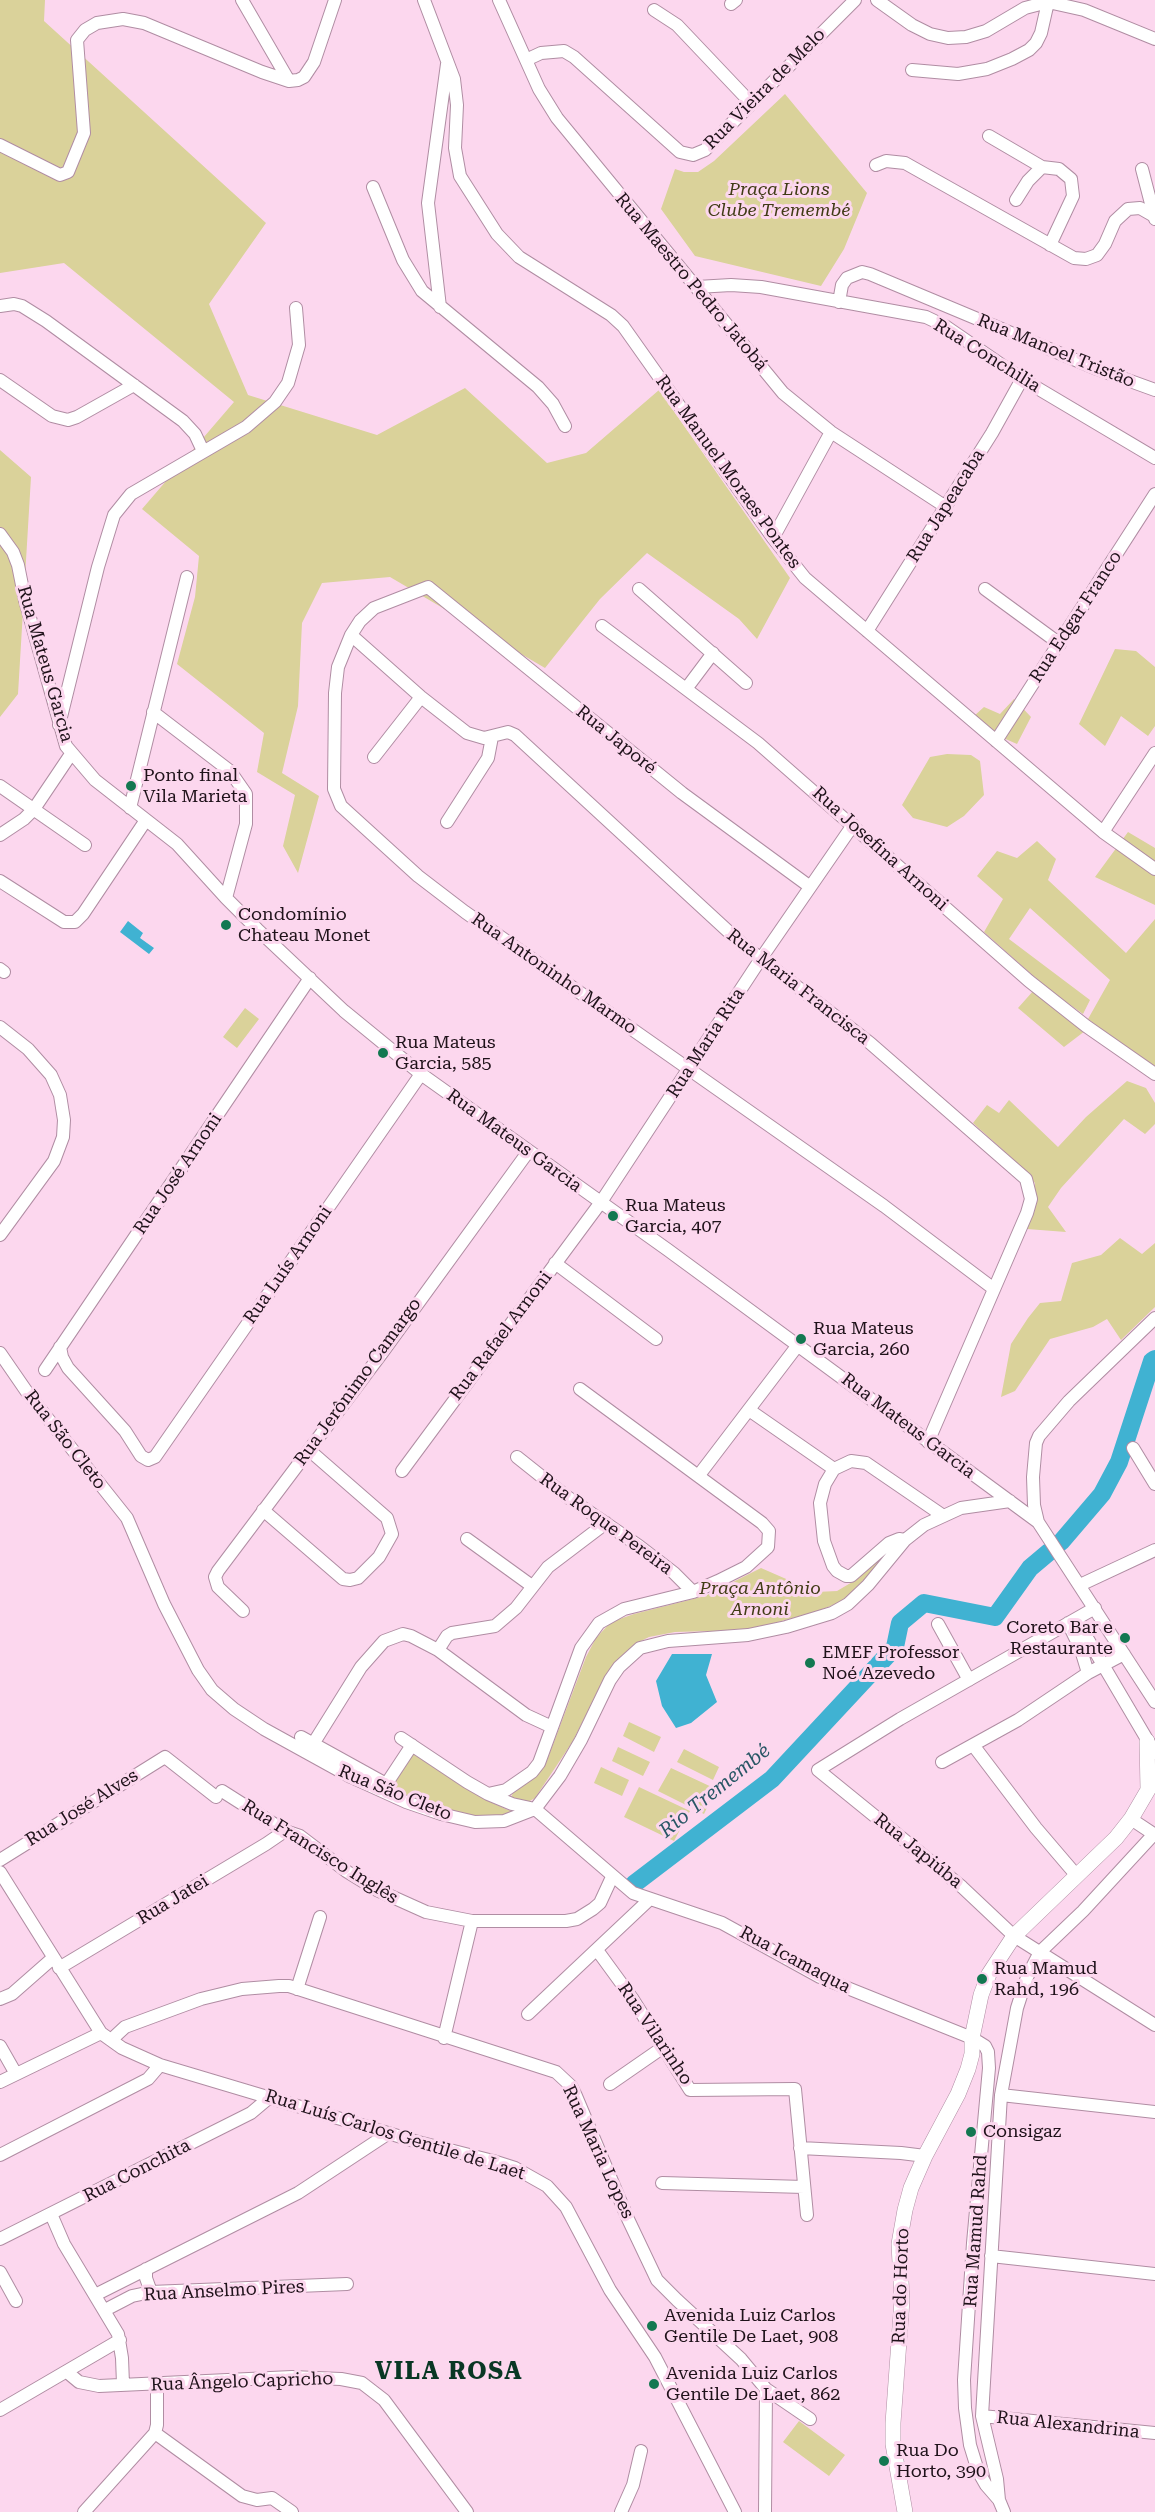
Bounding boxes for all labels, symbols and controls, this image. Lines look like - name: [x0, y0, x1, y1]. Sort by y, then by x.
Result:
- street label: Rua Vieira de Melo: [700, 24, 830, 154]
- park label: Praça Lions Clube Tremembé: [708, 179, 850, 222]
- street label: Rua Maestro Pedro Jatobá: [610, 189, 772, 375]
- street label: Rua Manoel Tristão: [974, 310, 1138, 392]
- street label: Rua Conchilia: [930, 315, 1044, 397]
- street label: Rua Manuel Moraes Pontes: [651, 371, 805, 573]
- street label: Rua Japeacaba: [903, 445, 989, 567]
- street label: Rua Edgar Franco: [1025, 547, 1127, 687]
- street label: Rua Mateus Garcia: [12, 583, 78, 745]
- street label: Rua Japoré: [571, 701, 661, 779]
- place label: Ponto final Vila Marieta: [143, 765, 247, 808]
- marker: Ponto final Vila Marieta: [124, 779, 138, 793]
- street label: Rua Josefina Arnoni: [808, 782, 952, 916]
- place label: Condomínio Chateau Monet: [238, 904, 370, 946]
- street label: Rua Antoninho Marmo: [467, 909, 641, 1039]
- marker: Condomínio Chateau Monet: [219, 918, 233, 932]
- street label: Rua Maria Francisca: [722, 925, 874, 1049]
- street label: Rua Maria Rita: [662, 984, 750, 1102]
- place label: Rua Mateus Garcia, 585: [395, 1032, 495, 1074]
- marker: Rua Mateus Garcia, 585: [376, 1046, 390, 1060]
- street label: Rua Mateus Garcia: [442, 1085, 586, 1197]
- street label: Rua José Arnoni: [129, 1109, 227, 1239]
- place label: Rua Mateus Garcia, 407: [625, 1195, 725, 1238]
- street label: Rua Luís Arnoni: [239, 1202, 337, 1328]
- marker: Rua Mateus Garcia, 407: [606, 1209, 620, 1223]
- street label: Rua Rafael Arnoni: [445, 1267, 557, 1405]
- street label: Rua Jerônimo Camargo: [290, 1294, 426, 1470]
- place label: Rua Mateus Garcia, 260: [813, 1318, 913, 1360]
- marker: Rua Mateus Garcia, 260: [794, 1332, 808, 1346]
- street label: Rua Mateus Garcia: [837, 1369, 979, 1483]
- street label: Rua São Cleto: [20, 1386, 110, 1494]
- street label: Rua Roque Pereira: [535, 1469, 677, 1579]
- park label: Praça Antônio Arnoni: [699, 1578, 821, 1620]
- place label: Coreto Bar e Restaurante: [1006, 1617, 1113, 1660]
- marker: Coreto Bar e Restaurante: [1118, 1631, 1132, 1645]
- place label: EMEF Professor Noé Azevedo: [822, 1642, 960, 1684]
- marker: EMEF Professor Noé Azevedo: [803, 1656, 817, 1670]
- water label: Rio Tremembé: [655, 1739, 775, 1843]
- street label: Rua São Cleto: [335, 1760, 455, 1826]
- street label: Rua José Alves: [22, 1765, 142, 1851]
- street label: Rua Francisco Inglês: [238, 1795, 402, 1909]
- street label: Rua Japiúba: [870, 1809, 966, 1893]
- street label: Rua Jatei: [134, 1870, 212, 1930]
- street label: Rua Icamaqua: [736, 1922, 854, 1998]
- place label: Rua Mamud Rahd, 196: [994, 1958, 1097, 2000]
- marker: Rua Mamud Rahd, 196: [975, 1972, 989, 1986]
- street label: Rua Vilarinho: [613, 1979, 697, 2089]
- street label: Rua Maria Lopes: [558, 2082, 638, 2222]
- street label: Rua Luís Carlos Gentile de Laet: [262, 2085, 528, 2185]
- place label: Consigaz: [983, 2121, 1061, 2143]
- marker: Consigaz: [964, 2125, 978, 2139]
- street label: Rua Conchita: [80, 2135, 194, 2207]
- street label: Rua Mamud Rahd: [960, 2154, 992, 2308]
- street label: Rua do Horto: [888, 2228, 914, 2344]
- street label: Rua Anselmo Pires: [143, 2276, 305, 2306]
- place label: Avenida Luiz Carlos Gentile De Laet, 908: [664, 2305, 838, 2348]
- marker: Avenida Luiz Carlos Gentile De Laet, 908: [645, 2319, 659, 2333]
- district label: VILA ROSA: [375, 2358, 523, 2386]
- place label: Avenida Luiz Carlos Gentile De Laet, 862: [666, 2363, 840, 2406]
- street label: Rua Ângelo Capricho: [150, 2368, 334, 2396]
- marker: Avenida Luiz Carlos Gentile De Laet, 862: [647, 2377, 661, 2391]
- street label: Rua Alexandrina: [995, 2407, 1141, 2443]
- place label: Rua Do Horto, 390: [896, 2440, 986, 2482]
- marker: Rua Do Horto, 390: [877, 2454, 891, 2468]

